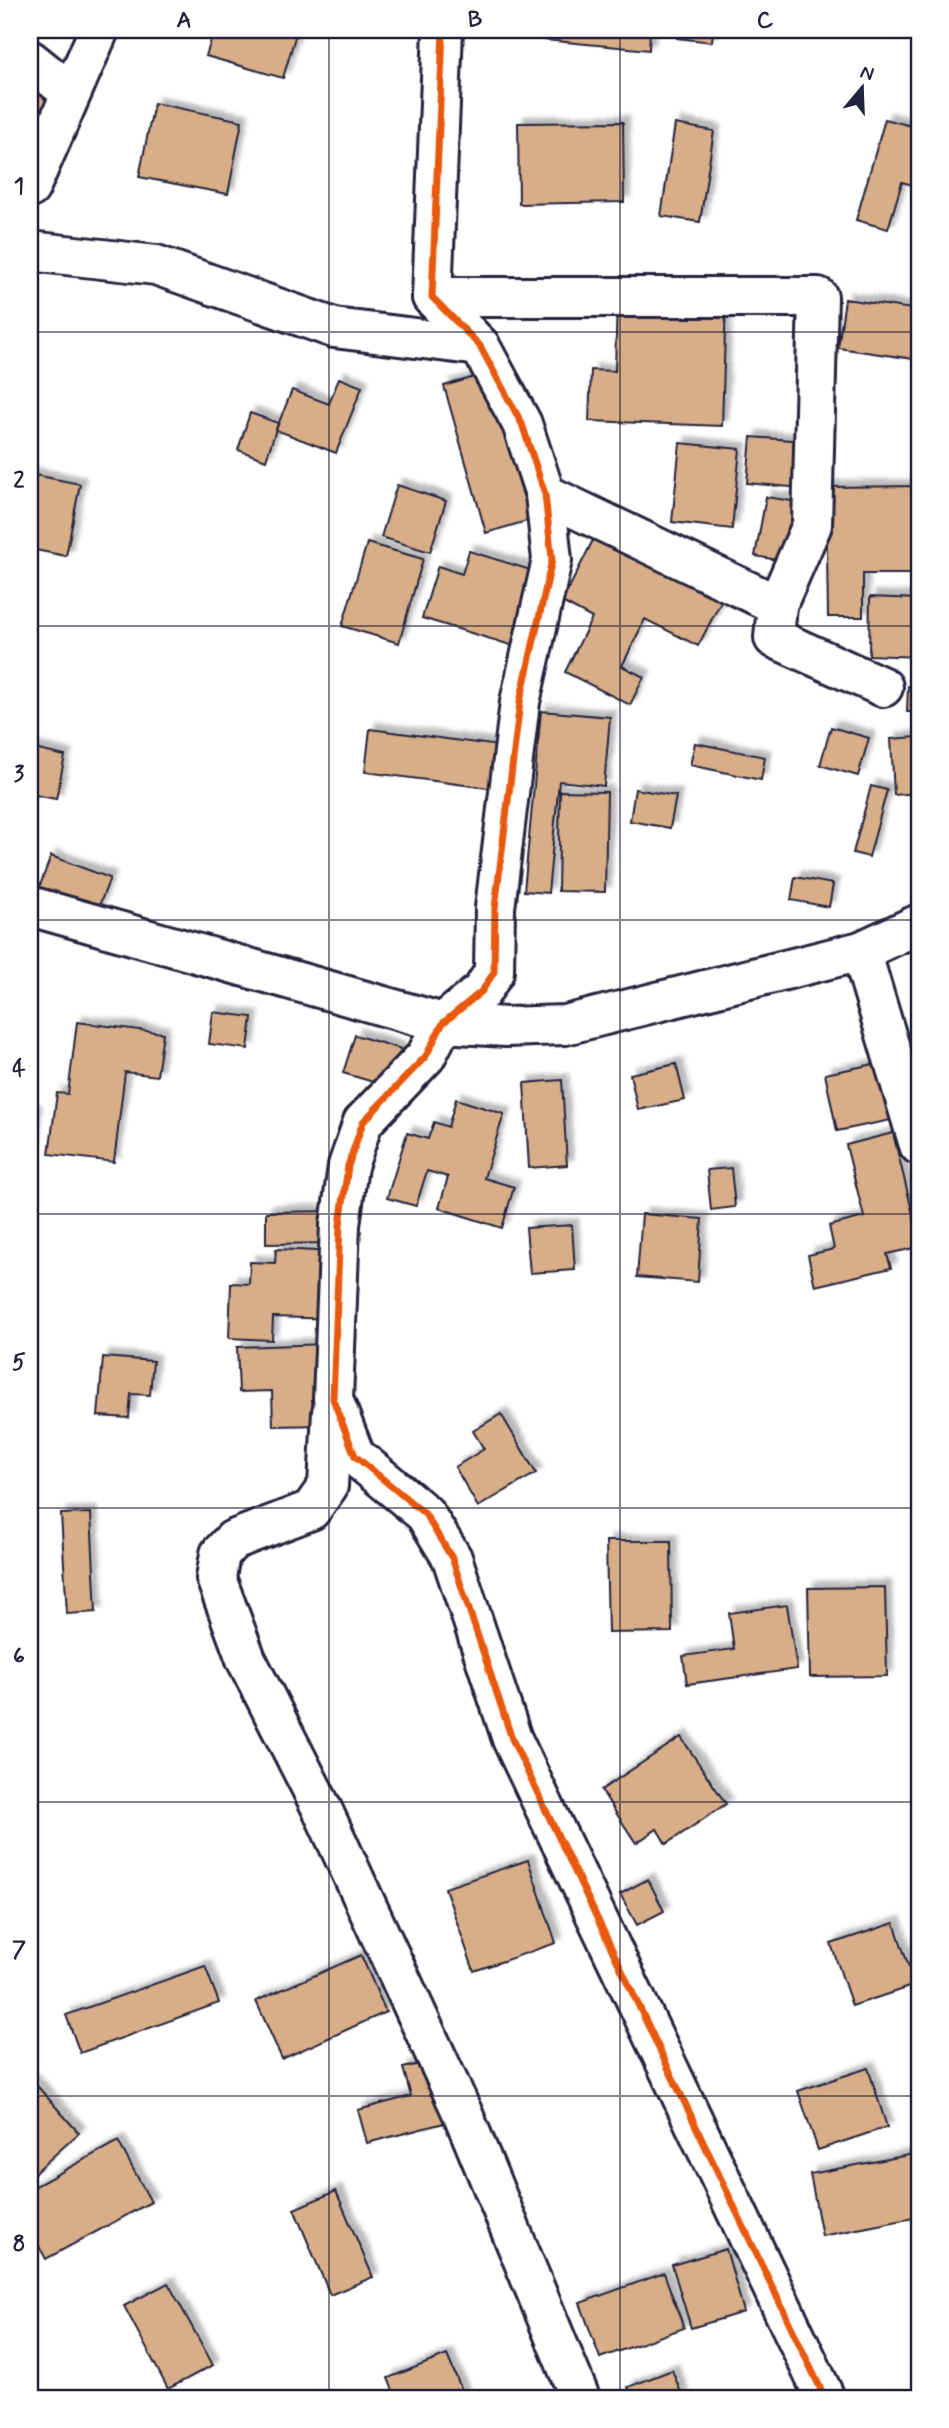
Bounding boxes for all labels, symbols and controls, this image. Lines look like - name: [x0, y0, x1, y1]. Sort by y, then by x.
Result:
- text: A: [176, 6, 192, 36]
- text: B: [468, 6, 483, 36]
- text: C: [757, 6, 774, 36]
- north arrow: [827, 52, 897, 122]
- text: N: [857, 59, 877, 87]
- text: 1: [14, 172, 24, 202]
- text: 2: [13, 466, 25, 496]
- text: 3: [14, 760, 25, 790]
- text: 4: [12, 1054, 26, 1084]
- text: 5: [12, 1348, 26, 1378]
- text: 6: [13, 1642, 25, 1672]
- text: 7: [12, 1936, 26, 1966]
- text: 8: [13, 2230, 25, 2260]

